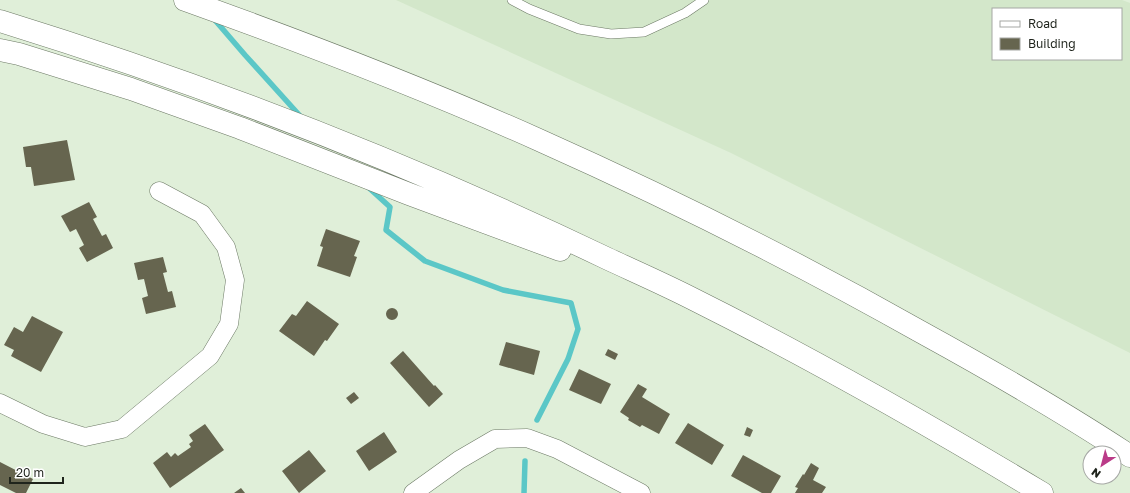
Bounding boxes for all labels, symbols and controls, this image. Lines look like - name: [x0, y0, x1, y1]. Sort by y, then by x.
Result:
- legend: [992, 8, 1122, 60]
- text: Road: [1028, 16, 1057, 31]
- text: Building: [1028, 36, 1076, 51]
- north arrow: [1082, 445, 1122, 485]
- scale bar: [10, 459, 63, 485]
- text: 20 m: [16, 465, 44, 480]
- text: N: [1089, 466, 1103, 481]

